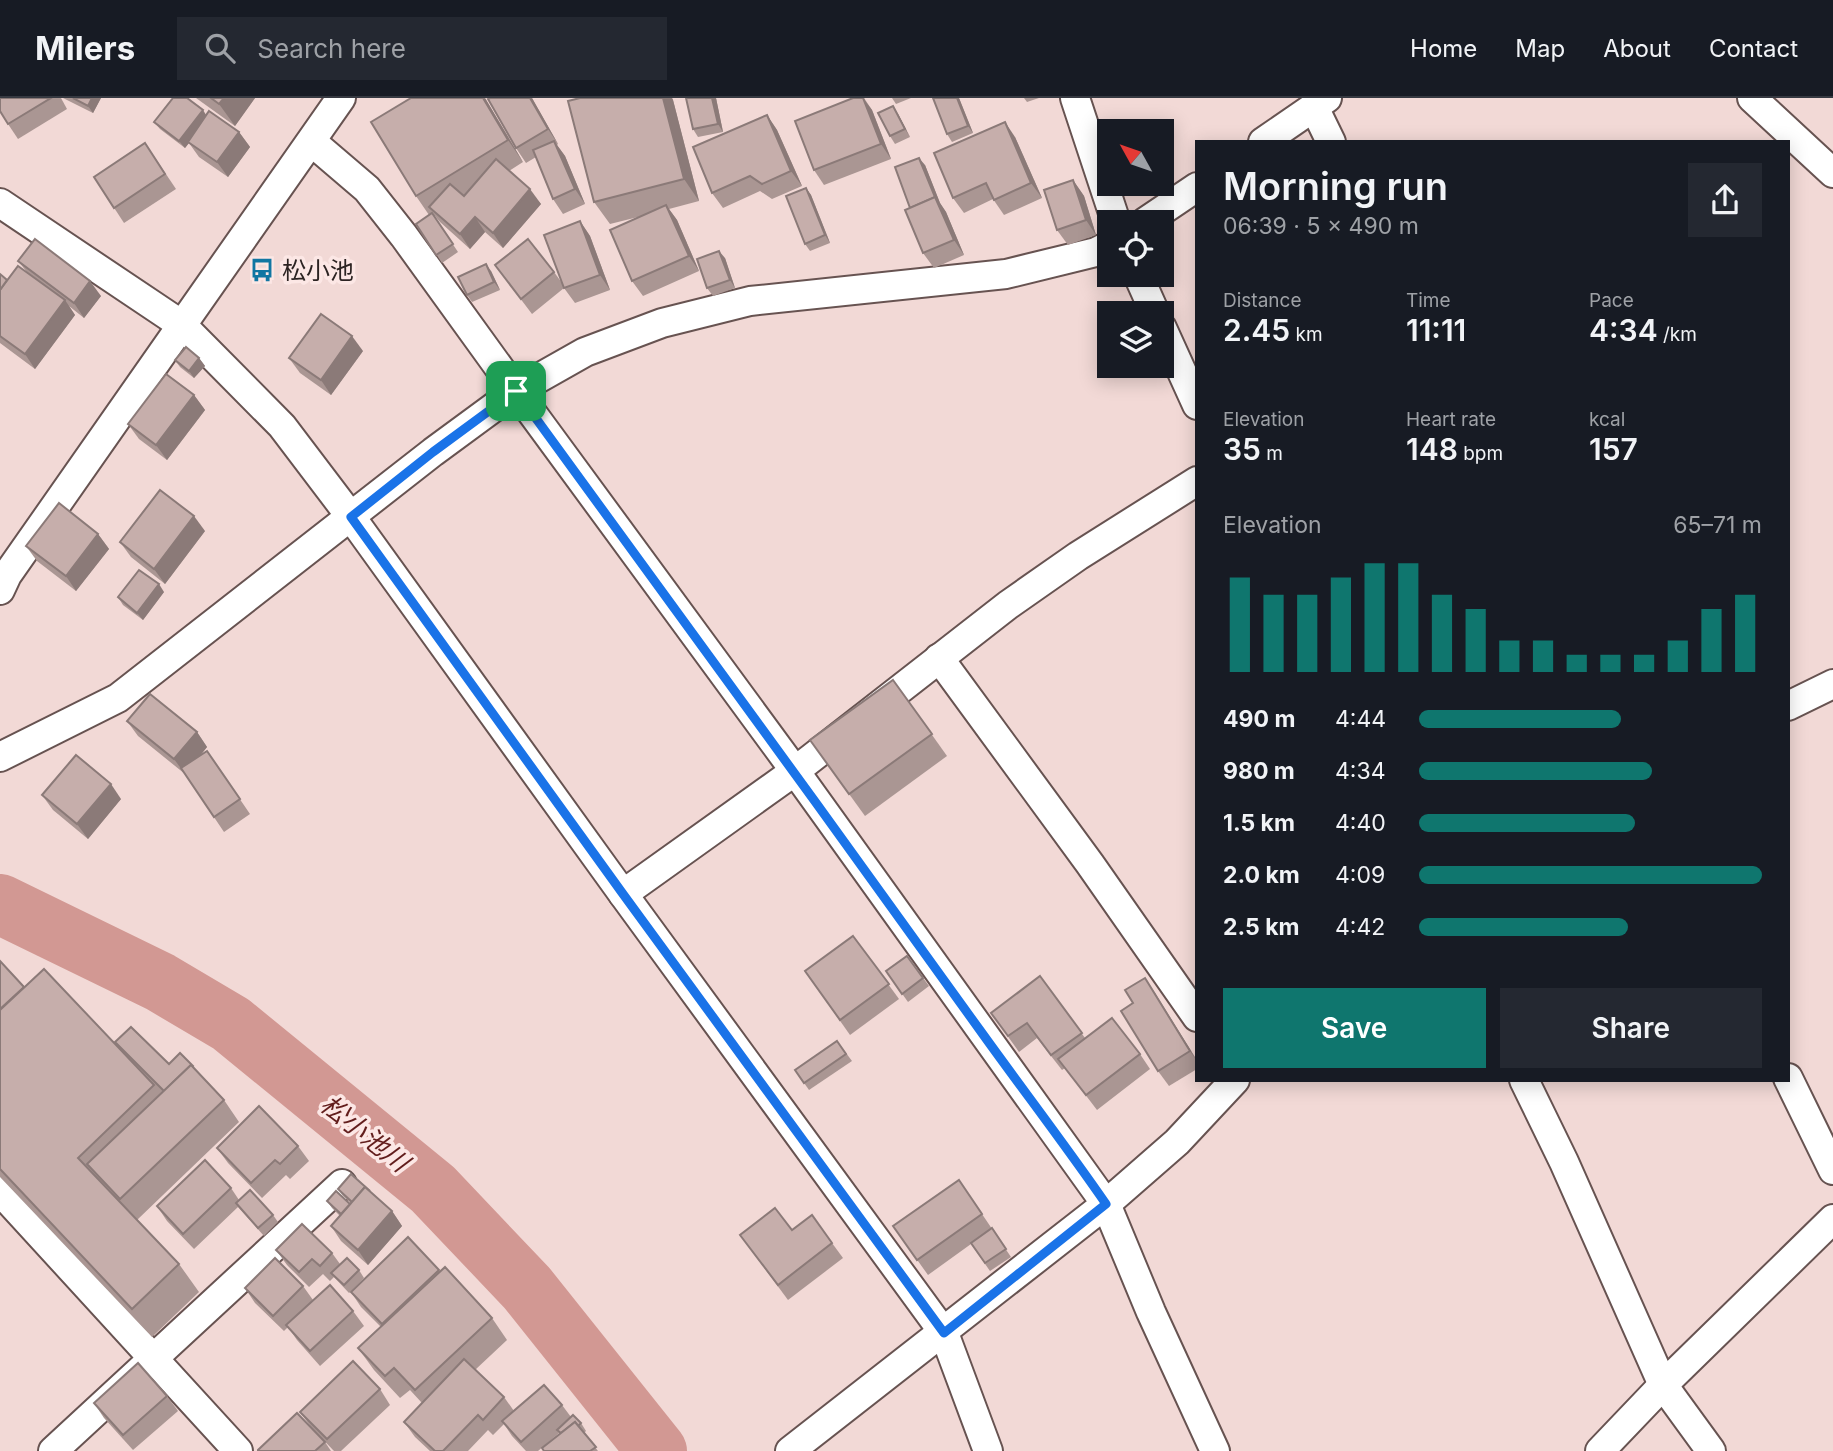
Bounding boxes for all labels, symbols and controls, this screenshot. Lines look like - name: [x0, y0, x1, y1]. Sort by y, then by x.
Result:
- search box: [177, 17, 667, 80]
- text: Milers: [35, 28, 135, 68]
- icon: search: [201, 29, 239, 67]
- text: Search here: [257, 33, 406, 64]
- text: Home: [1410, 34, 1477, 63]
- text: Map: [1515, 34, 1565, 63]
- text: About: [1603, 34, 1671, 63]
- text: Contact: [1709, 34, 1798, 63]
- north arrow: [1097, 119, 1174, 196]
- map controls: [1097, 119, 1174, 378]
- text: Morning run: [1223, 163, 1448, 209]
- button: share: [1688, 163, 1762, 237]
- button: locate: [1097, 210, 1174, 287]
- text: 06:39 · 5 × 490 m: [1223, 212, 1419, 240]
- bus stop icon: 松小池: [248, 256, 276, 284]
- place label: 松小池: [282, 256, 354, 285]
- text: Distance: [1223, 289, 1301, 312]
- text: Time: [1406, 289, 1451, 312]
- text: Pace: [1589, 289, 1634, 312]
- button: layers: [1097, 301, 1174, 378]
- text: 2.45: [1223, 312, 1290, 348]
- text: 11:11: [1406, 312, 1466, 348]
- text: 4:34: [1589, 312, 1658, 348]
- text: km: [1290, 323, 1323, 346]
- text: /km: [1658, 323, 1697, 346]
- pin: [486, 361, 546, 421]
- icon: arrive: [497, 372, 535, 410]
- text: Elevation: [1223, 408, 1304, 431]
- text: Heart rate: [1406, 408, 1496, 431]
- text: kcal: [1589, 408, 1625, 431]
- text: 35: [1223, 431, 1261, 467]
- text: 148: [1406, 431, 1458, 467]
- text: 157: [1589, 431, 1638, 467]
- text: m: [1261, 442, 1283, 465]
- text: bpm: [1458, 442, 1503, 465]
- text: Elevation: [1223, 511, 1322, 539]
- text: 65–71 m: [1673, 511, 1762, 539]
- text: 490 m: [1223, 705, 1295, 733]
- text: 4:44: [1335, 705, 1386, 733]
- text: 980 m: [1223, 757, 1295, 785]
- text: 4:34: [1335, 757, 1386, 785]
- text: 1.5 km: [1223, 809, 1295, 837]
- text: 4:40: [1335, 809, 1386, 837]
- text: 2.0 km: [1223, 861, 1300, 889]
- text: 4:09: [1335, 861, 1385, 889]
- text: 2.5 km: [1223, 913, 1300, 941]
- text: 4:42: [1335, 913, 1385, 941]
- button: Save: [1223, 988, 1486, 1068]
- button: Share: [1500, 988, 1762, 1068]
- water label: 松小池川: [315, 1088, 417, 1180]

